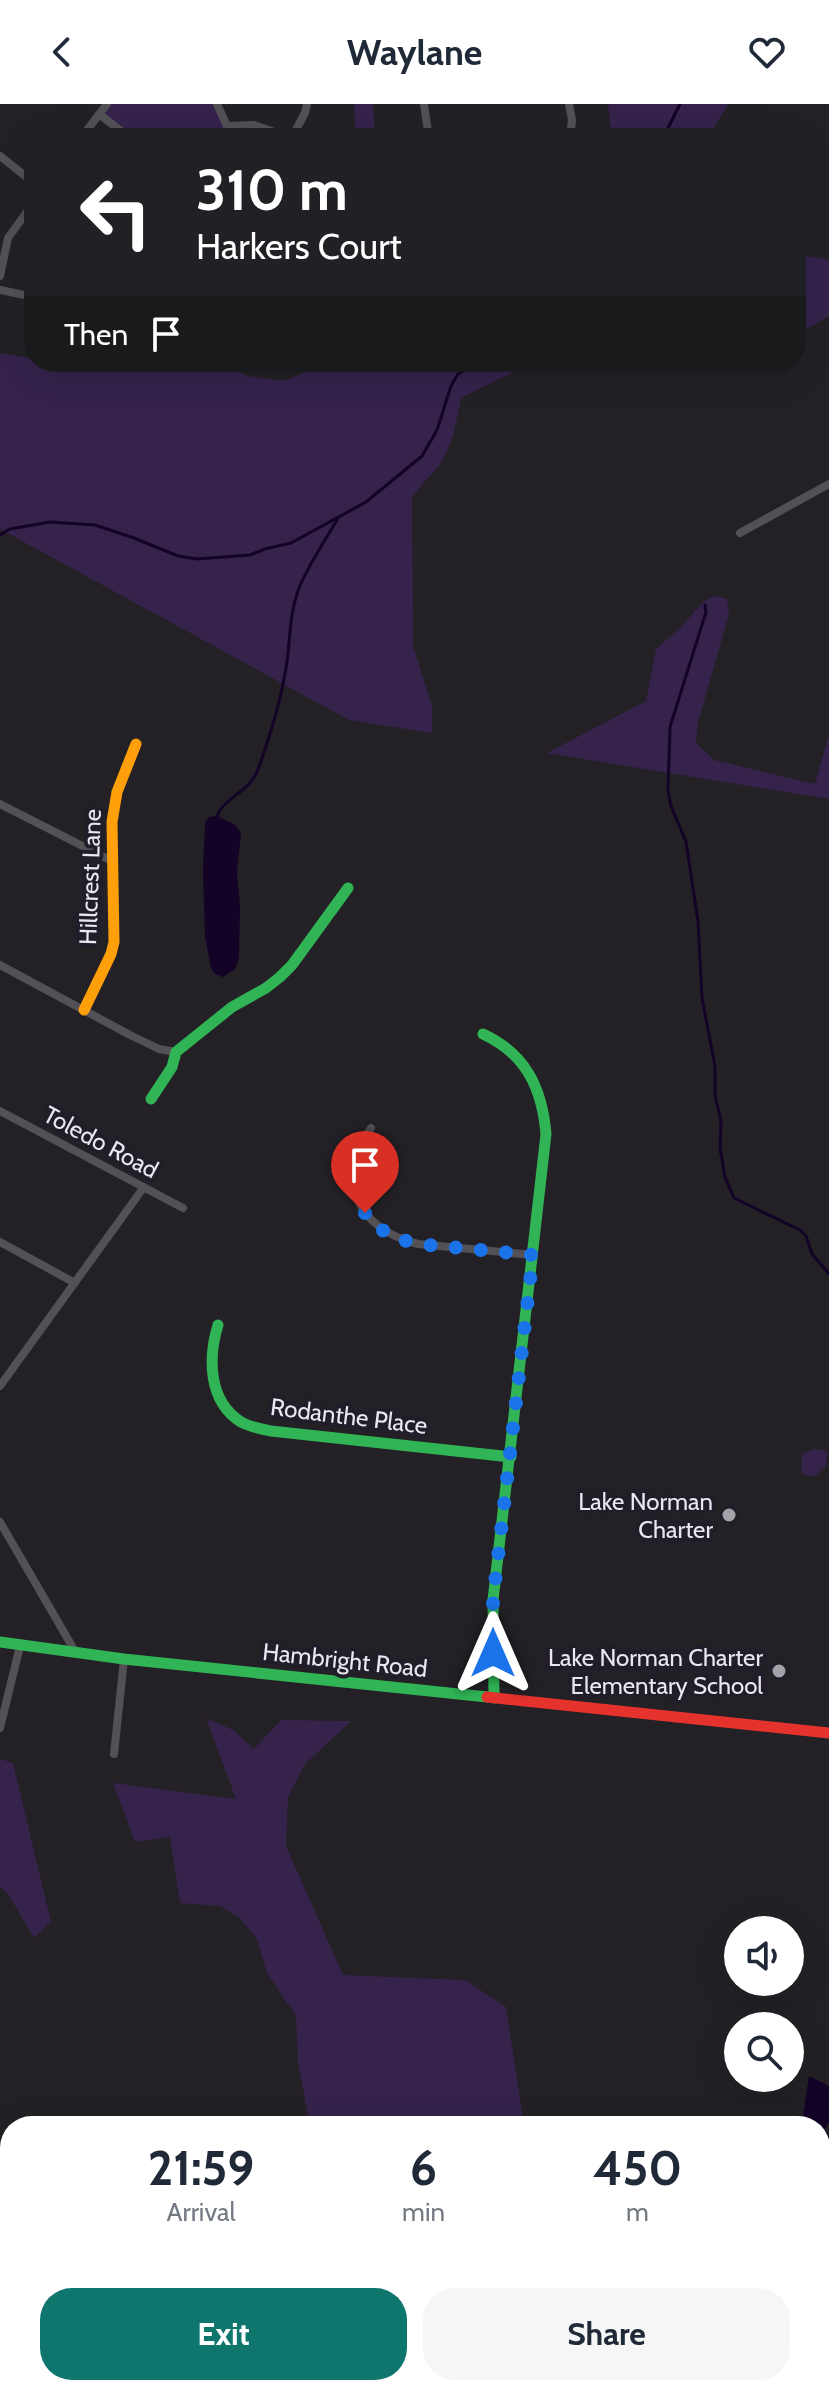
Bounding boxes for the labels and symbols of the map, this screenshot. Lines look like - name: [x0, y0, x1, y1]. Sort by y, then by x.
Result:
- street label: Hillcrest Lane: [73, 808, 107, 946]
- street label: Toledo Road: [39, 1100, 163, 1184]
- pin: [331, 1131, 399, 1213]
- street label: Rodanthe Place: [269, 1392, 429, 1440]
- place label: Lake Norman Charter: [578, 1487, 713, 1544]
- marker: Lake Norman Charter: [720, 1506, 738, 1524]
- position arrow: [451, 1611, 535, 1695]
- street label: Hambright Road: [261, 1637, 429, 1683]
- place label: Lake Norman Charter Elementary School: [548, 1643, 763, 1700]
- marker: Lake Norman Charter Elementary School: [770, 1662, 788, 1680]

